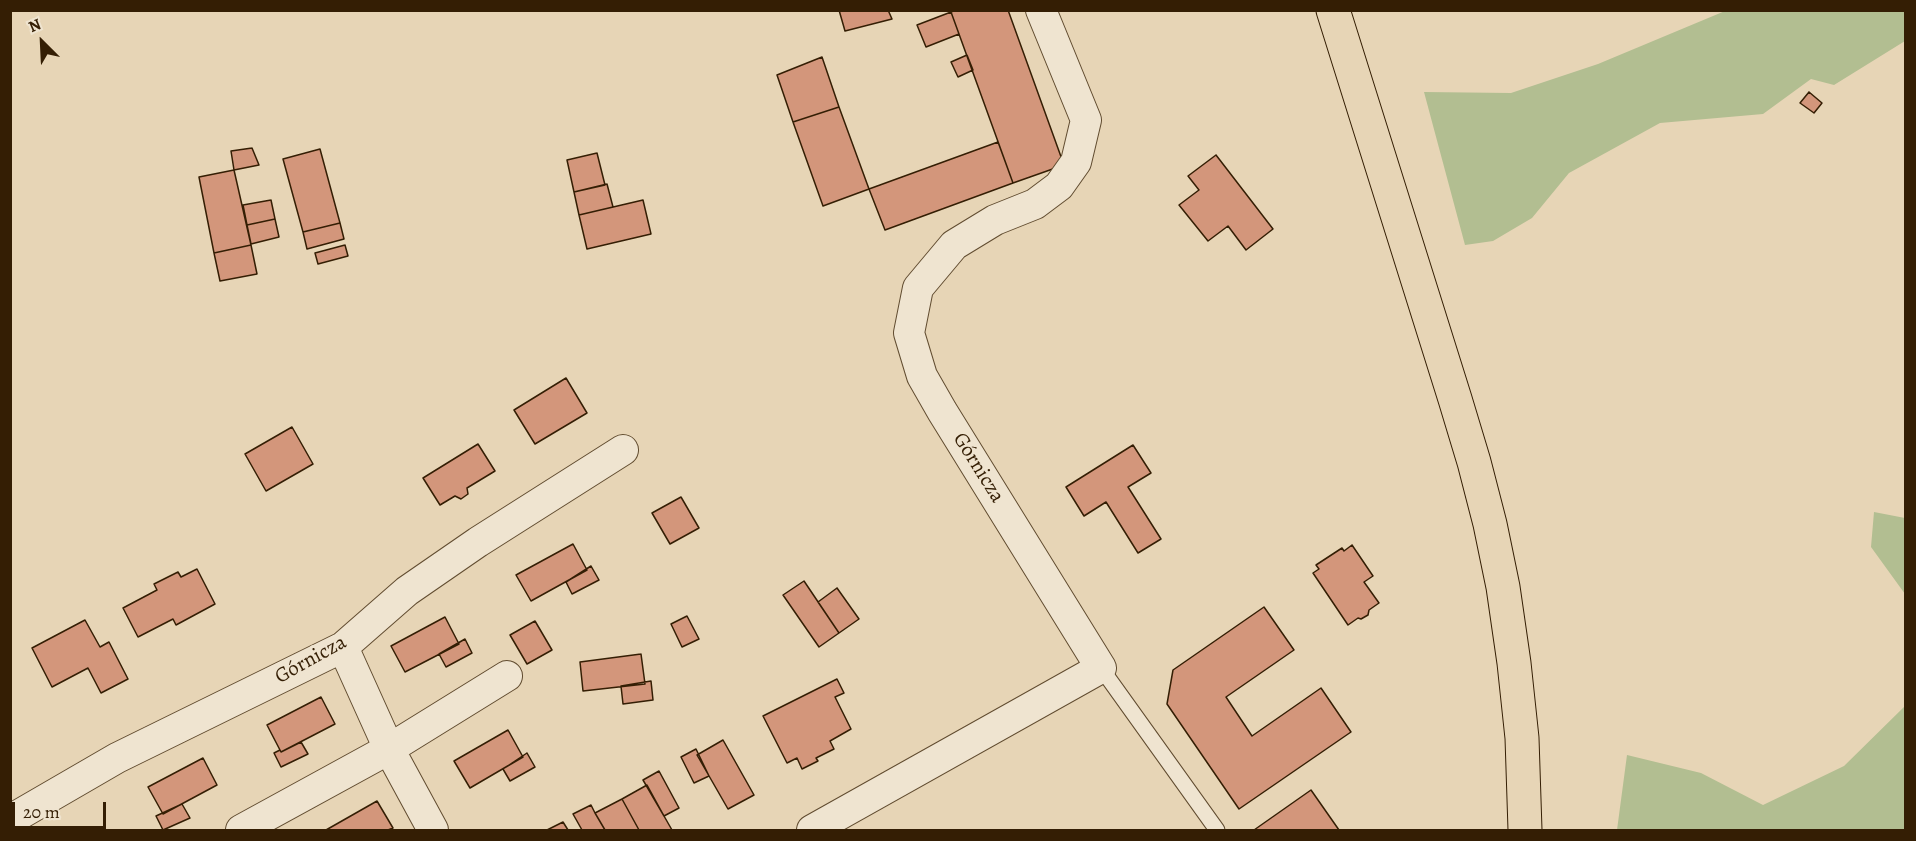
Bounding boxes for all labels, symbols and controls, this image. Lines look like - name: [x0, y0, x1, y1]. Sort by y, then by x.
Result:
- north arrow: [12, 12, 72, 72]
- text: N: [25, 13, 44, 38]
- street label: Górnicza: [947, 428, 1009, 508]
- street label: Górnicza: [271, 630, 351, 690]
- scale bar: [15, 790, 110, 828]
- text: 20 m: [23, 800, 60, 824]

